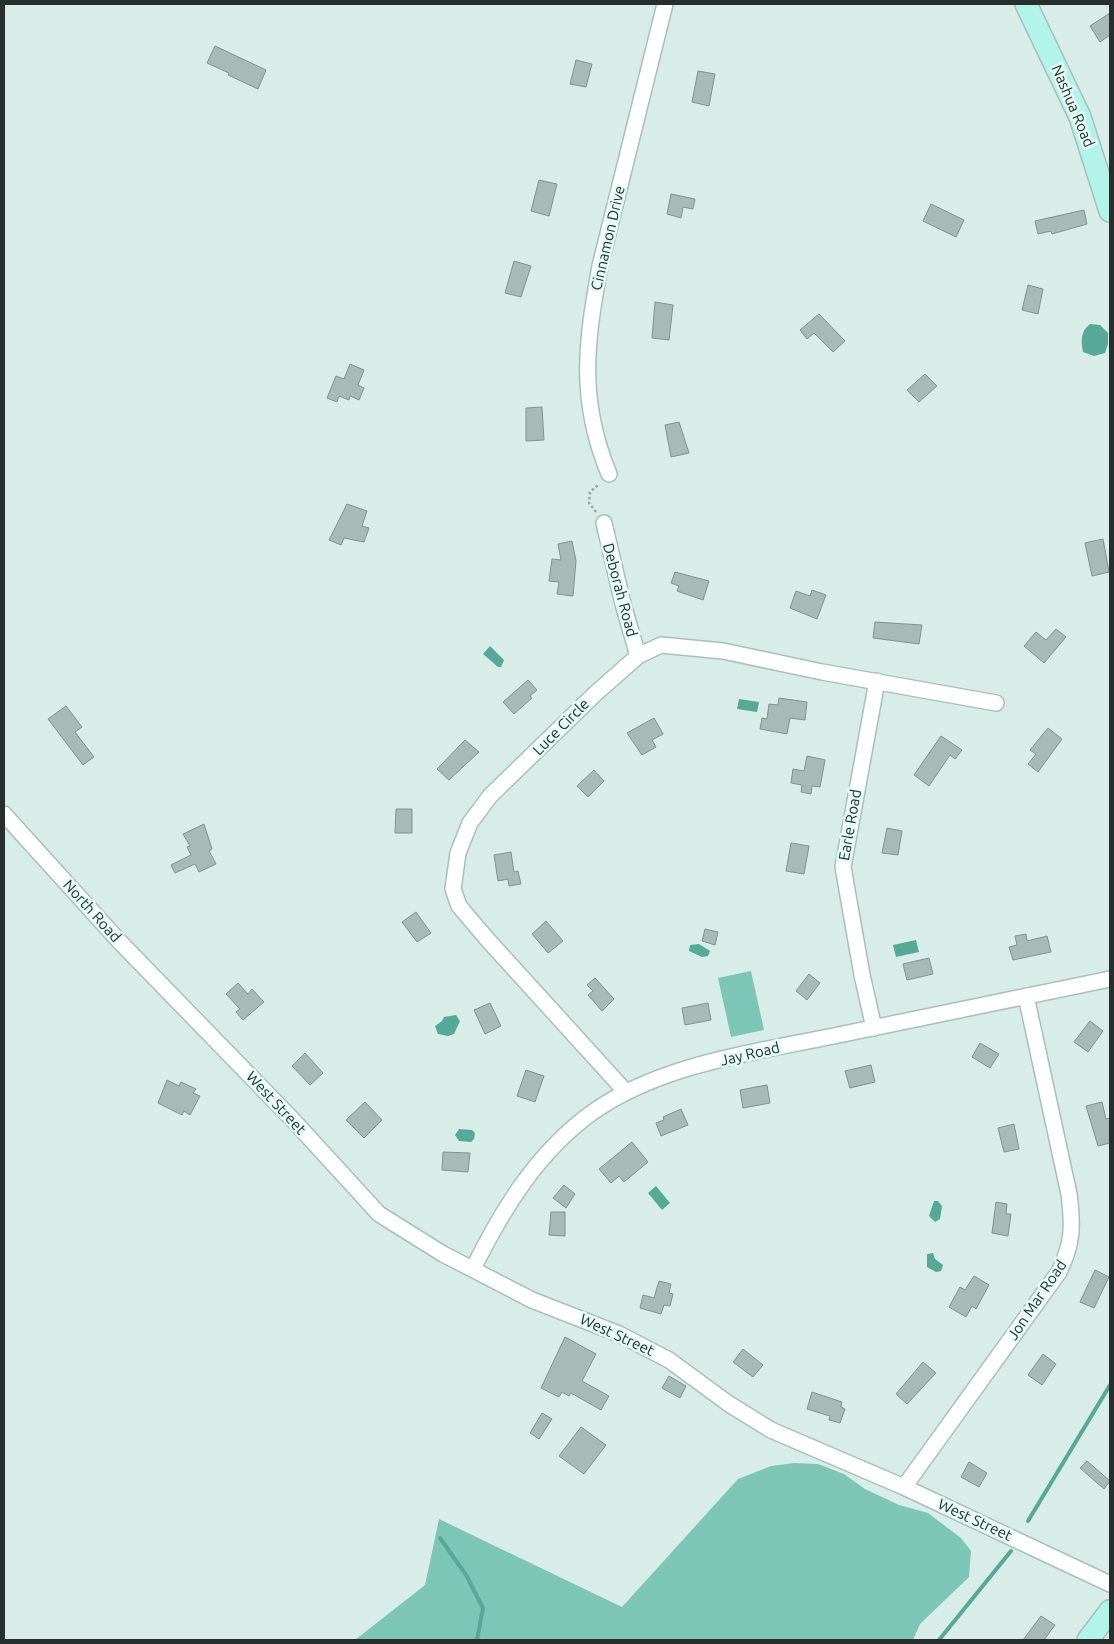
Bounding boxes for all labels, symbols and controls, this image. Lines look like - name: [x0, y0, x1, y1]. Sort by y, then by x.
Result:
- street label: Nashua Road: [1048, 62, 1098, 150]
- street label: Cinnamon Drive: [587, 184, 628, 292]
- street label: Deborah Road: [600, 541, 641, 639]
- street label: Luce Circle: [529, 695, 592, 758]
- street label: Earle Road: [835, 788, 864, 862]
- street label: North Road: [60, 876, 125, 945]
- street label: Jay Road: [719, 1038, 781, 1069]
- street label: West Street: [243, 1068, 310, 1138]
- street label: Jon Mar Road: [1004, 1257, 1070, 1343]
- street label: West Street: [578, 1310, 657, 1359]
- street label: West Street: [936, 1495, 1015, 1544]

